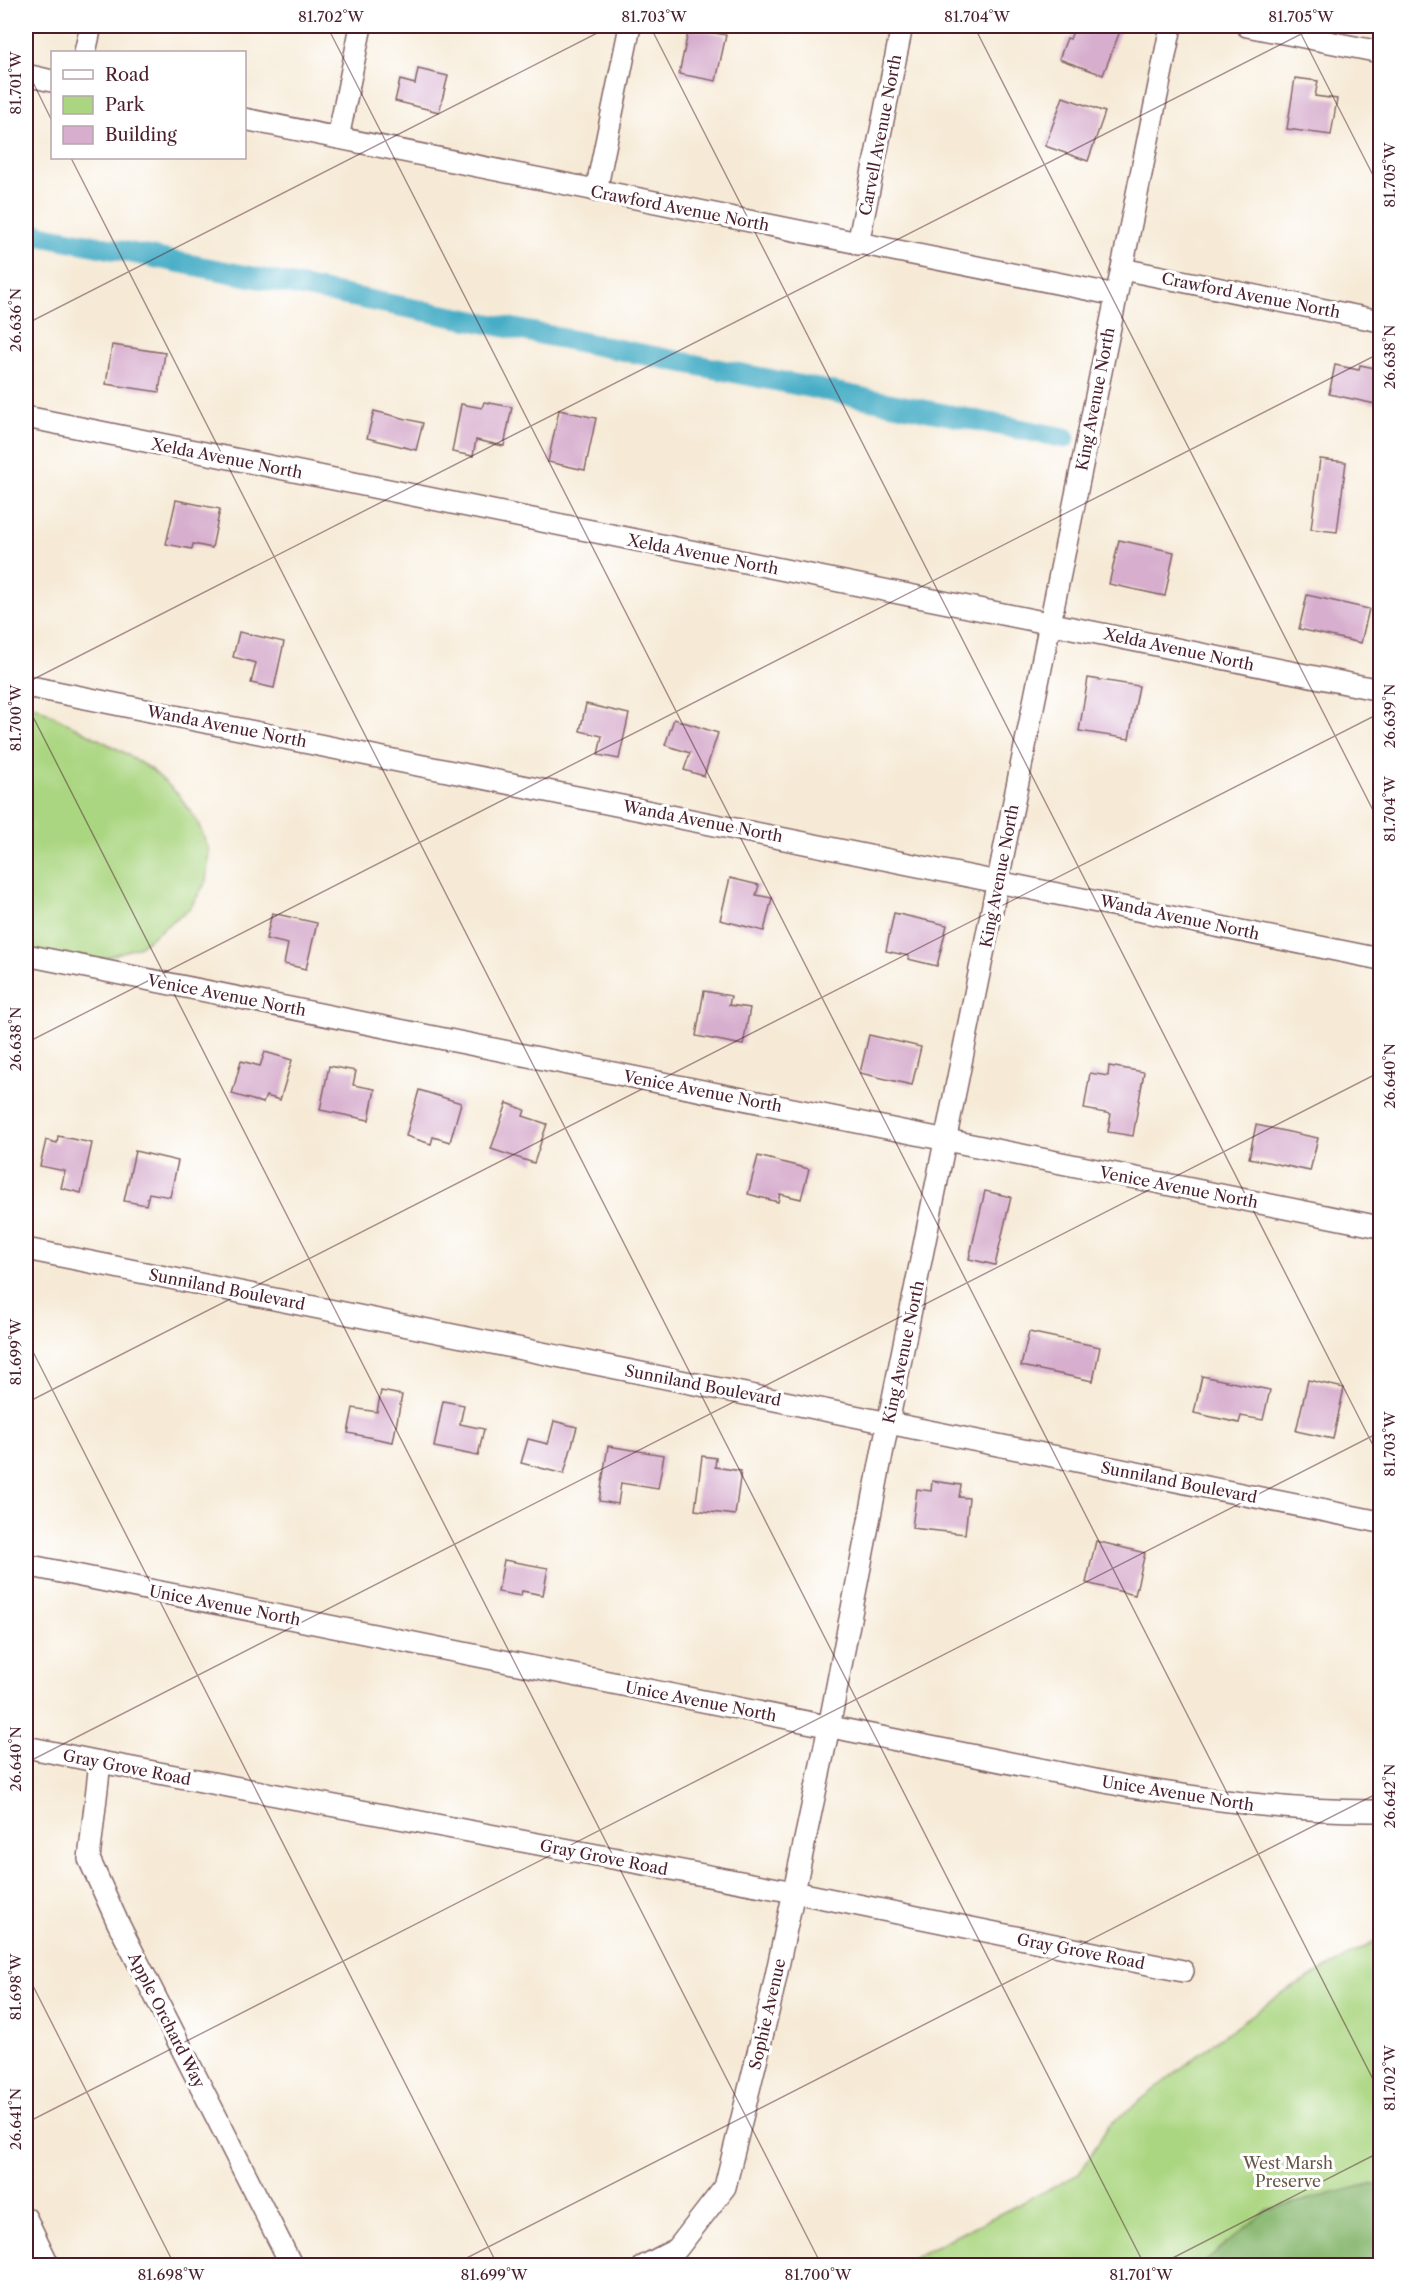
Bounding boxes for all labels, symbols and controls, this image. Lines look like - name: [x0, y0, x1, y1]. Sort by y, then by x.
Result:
- text: 81.702°W: [298, 7, 365, 26]
- text: 81.703°W: [621, 7, 687, 26]
- text: 81.704°W: [944, 7, 1010, 26]
- text: 81.705°W: [1268, 7, 1334, 26]
- text: 81.701°W: [6, 51, 25, 115]
- legend: [51, 51, 246, 159]
- street label: Carvell Avenue North: [855, 53, 905, 217]
- text: Road: [105, 64, 150, 86]
- text: Park: [105, 94, 146, 116]
- text: Building: [105, 124, 177, 146]
- text: 81.705°W: [1380, 142, 1399, 208]
- street label: Crawford Avenue North: [589, 181, 771, 235]
- street label: Crawford Avenue North: [1160, 268, 1342, 322]
- text: 26.636°N: [6, 288, 25, 352]
- text: 26.638°N: [1380, 325, 1399, 389]
- street label: King Avenue North: [1071, 326, 1119, 472]
- street label: Xelda Avenue North: [149, 433, 304, 482]
- street label: Xelda Avenue North: [625, 529, 780, 578]
- street label: Xelda Avenue North: [1101, 623, 1256, 675]
- text: 81.700°W: [6, 684, 25, 751]
- text: 26.639°N: [1380, 684, 1399, 748]
- street label: Wanda Avenue North: [144, 701, 309, 751]
- text: 81.704°W: [1380, 776, 1399, 842]
- street label: Wanda Avenue North: [620, 796, 785, 846]
- street label: King Avenue North: [975, 803, 1023, 949]
- street label: Wanda Avenue North: [1098, 890, 1261, 944]
- street label: Venice Avenue North: [145, 970, 308, 1020]
- text: 26.638°N: [6, 1007, 25, 1071]
- text: 26.640°N: [1380, 1043, 1399, 1109]
- street label: Venice Avenue North: [621, 1066, 784, 1116]
- street label: Venice Avenue North: [1097, 1162, 1260, 1212]
- street label: Sunniland Boulevard: [147, 1264, 307, 1314]
- street label: King Avenue North: [878, 1279, 928, 1425]
- text: 81.699°W: [6, 1318, 25, 1385]
- street label: Sunniland Boulevard: [623, 1360, 783, 1410]
- text: 81.703°W: [1380, 1411, 1399, 1477]
- street label: Sunniland Boulevard: [1099, 1457, 1259, 1507]
- street label: Unice Avenue North: [148, 1580, 302, 1630]
- street label: Unice Avenue North: [624, 1676, 778, 1726]
- text: 26.640°N: [6, 1726, 25, 1792]
- street label: Gray Grove Road: [61, 1745, 193, 1789]
- text: 26.642°N: [1380, 1764, 1399, 1828]
- street label: Unice Avenue North: [1100, 1771, 1256, 1815]
- street label: Gray Grove Road: [538, 1835, 670, 1879]
- street label: Gray Grove Road: [1015, 1929, 1147, 1973]
- street label: Apple Orchard Way: [124, 1948, 210, 2092]
- text: 81.698°W: [6, 1953, 25, 2021]
- street label: Sophie Avenue: [744, 1956, 790, 2072]
- text: 81.702°W: [1380, 2044, 1399, 2111]
- text: 26.641°N: [6, 2088, 25, 2150]
- park label: West Marsh Preserve: [1242, 2153, 1333, 2191]
- text: 81.698°W: [137, 2265, 205, 2284]
- text: 81.699°W: [461, 2265, 528, 2284]
- text: 81.700°W: [785, 2265, 852, 2284]
- text: 81.701°W: [1109, 2265, 1173, 2284]

